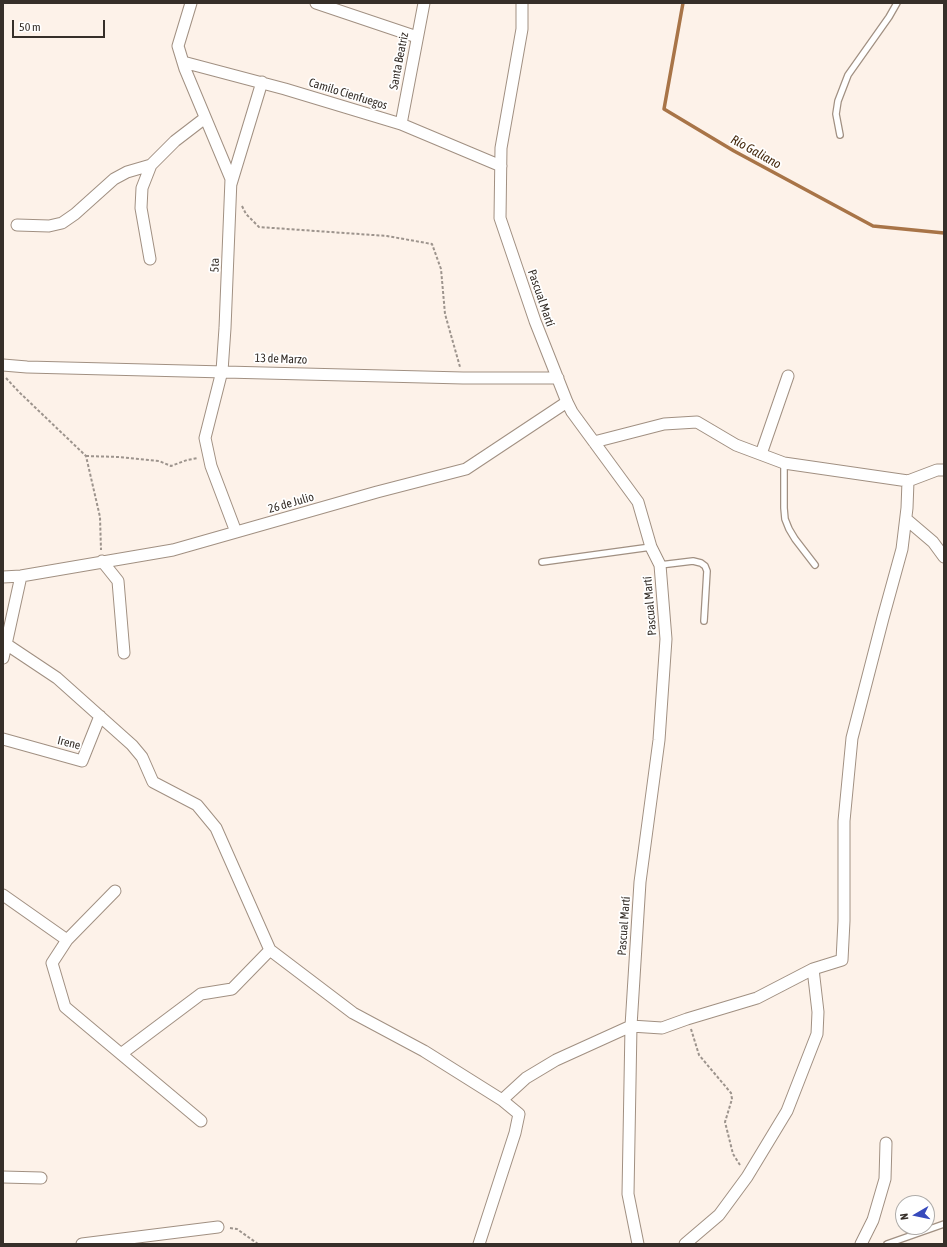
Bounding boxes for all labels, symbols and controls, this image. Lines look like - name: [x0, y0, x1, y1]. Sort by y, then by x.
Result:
- scale bar: [14, 12, 107, 38]
- text: 50 m: [19, 20, 41, 34]
- street label: Santa Beatriz: [386, 31, 412, 91]
- street label: Camilo Cienfuegos: [307, 75, 389, 113]
- water label: Río Galiano: [728, 132, 784, 172]
- street label: 5ta: [208, 257, 222, 273]
- street label: Pascual Martí: [525, 268, 557, 328]
- street label: 13 de Marzo: [254, 351, 308, 367]
- street label: 26 de Julio: [266, 490, 316, 516]
- street label: Pascual Martí: [640, 576, 660, 636]
- street label: Irene: [56, 733, 82, 753]
- street label: Pascual Martí: [615, 896, 633, 956]
- north arrow: [895, 1195, 935, 1235]
- text: N: [898, 1213, 911, 1221]

